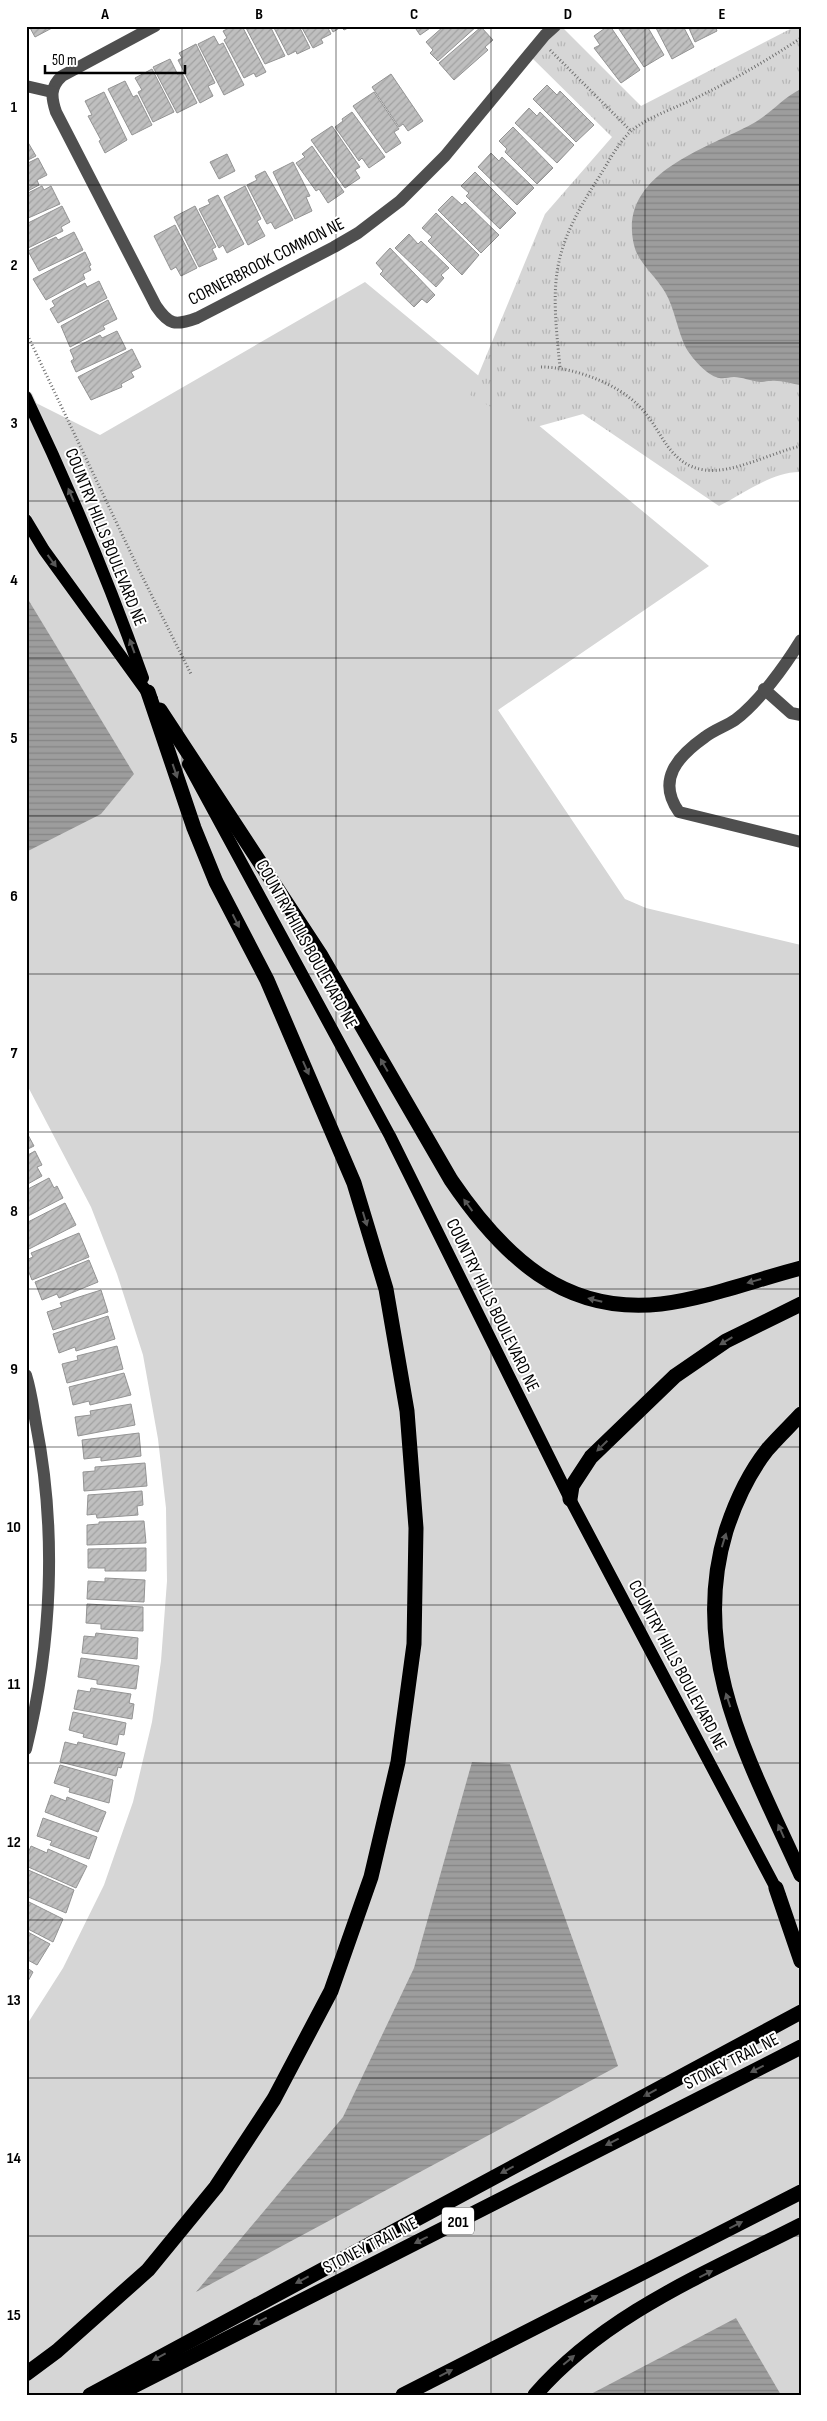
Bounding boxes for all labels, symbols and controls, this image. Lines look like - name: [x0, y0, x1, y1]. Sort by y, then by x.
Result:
- text: A: [100, 5, 109, 24]
- text: B: [255, 5, 263, 24]
- text: C: [410, 5, 418, 24]
- text: D: [564, 5, 572, 24]
- text: E: [719, 5, 726, 24]
- scale bar: [45, 42, 185, 74]
- text: 50 m: [52, 51, 77, 70]
- text: 1: [11, 98, 18, 117]
- street label: CORNERBROOK COMMON NE: [185, 213, 348, 310]
- text: 2: [10, 256, 18, 275]
- text: 3: [10, 414, 18, 433]
- street label: COUNTRY HILLS BOULEVARD NE: [60, 445, 151, 629]
- one-way arrow: [67, 488, 75, 502]
- one-way arrow: [47, 554, 58, 567]
- text: 4: [10, 571, 18, 590]
- one-way arrow: [128, 638, 136, 653]
- text: 5: [10, 729, 18, 748]
- one-way arrow: [171, 764, 179, 779]
- street label: COUNTRY HILLS BOULEVARD NE: [251, 856, 362, 1032]
- text: 6: [10, 887, 18, 906]
- one-way arrow: [232, 914, 241, 928]
- text: 7: [11, 1044, 18, 1063]
- one-way arrow: [379, 1059, 388, 1072]
- one-way arrow: [302, 1061, 310, 1075]
- one-way arrow: [463, 1198, 473, 1211]
- text: 8: [10, 1202, 18, 1221]
- one-way arrow: [361, 1212, 369, 1227]
- street label: COUNTRY HILLS BOULEVARD NE: [442, 1215, 544, 1395]
- one-way arrow: [746, 1277, 761, 1285]
- one-way arrow: [587, 1296, 602, 1304]
- one-way arrow: [719, 1337, 732, 1346]
- text: 9: [10, 1360, 18, 1379]
- one-way arrow: [596, 1440, 608, 1452]
- text: 10: [7, 1518, 21, 1537]
- one-way arrow: [720, 1532, 728, 1547]
- street label: COUNTRY HILLS BOULEVARD NE: [624, 1577, 731, 1754]
- text: 11: [8, 1675, 21, 1694]
- one-way arrow: [723, 1692, 731, 1707]
- one-way arrow: [776, 1824, 784, 1838]
- text: 12: [7, 1833, 21, 1852]
- text: 13: [7, 1991, 21, 2010]
- street label: STONEY TRAIL NE: [680, 2029, 782, 2094]
- one-way arrow: [750, 2065, 764, 2073]
- one-way arrow: [643, 2089, 657, 2097]
- one-way arrow: [605, 2138, 620, 2146]
- text: 14: [7, 2149, 21, 2168]
- one-way arrow: [500, 2166, 514, 2174]
- road number: 201: [442, 2208, 474, 2234]
- street label: STONEY TRAIL NE: [319, 2213, 421, 2278]
- one-way arrow: [729, 2221, 743, 2229]
- one-way arrow: [414, 2236, 428, 2244]
- one-way arrow: [698, 2270, 713, 2278]
- one-way arrow: [295, 2276, 309, 2285]
- one-way arrow: [584, 2295, 598, 2303]
- text: 15: [7, 2306, 21, 2325]
- one-way arrow: [253, 2317, 267, 2325]
- one-way arrow: [152, 2353, 166, 2362]
- one-way arrow: [562, 2355, 575, 2366]
- one-way arrow: [439, 2369, 453, 2377]

